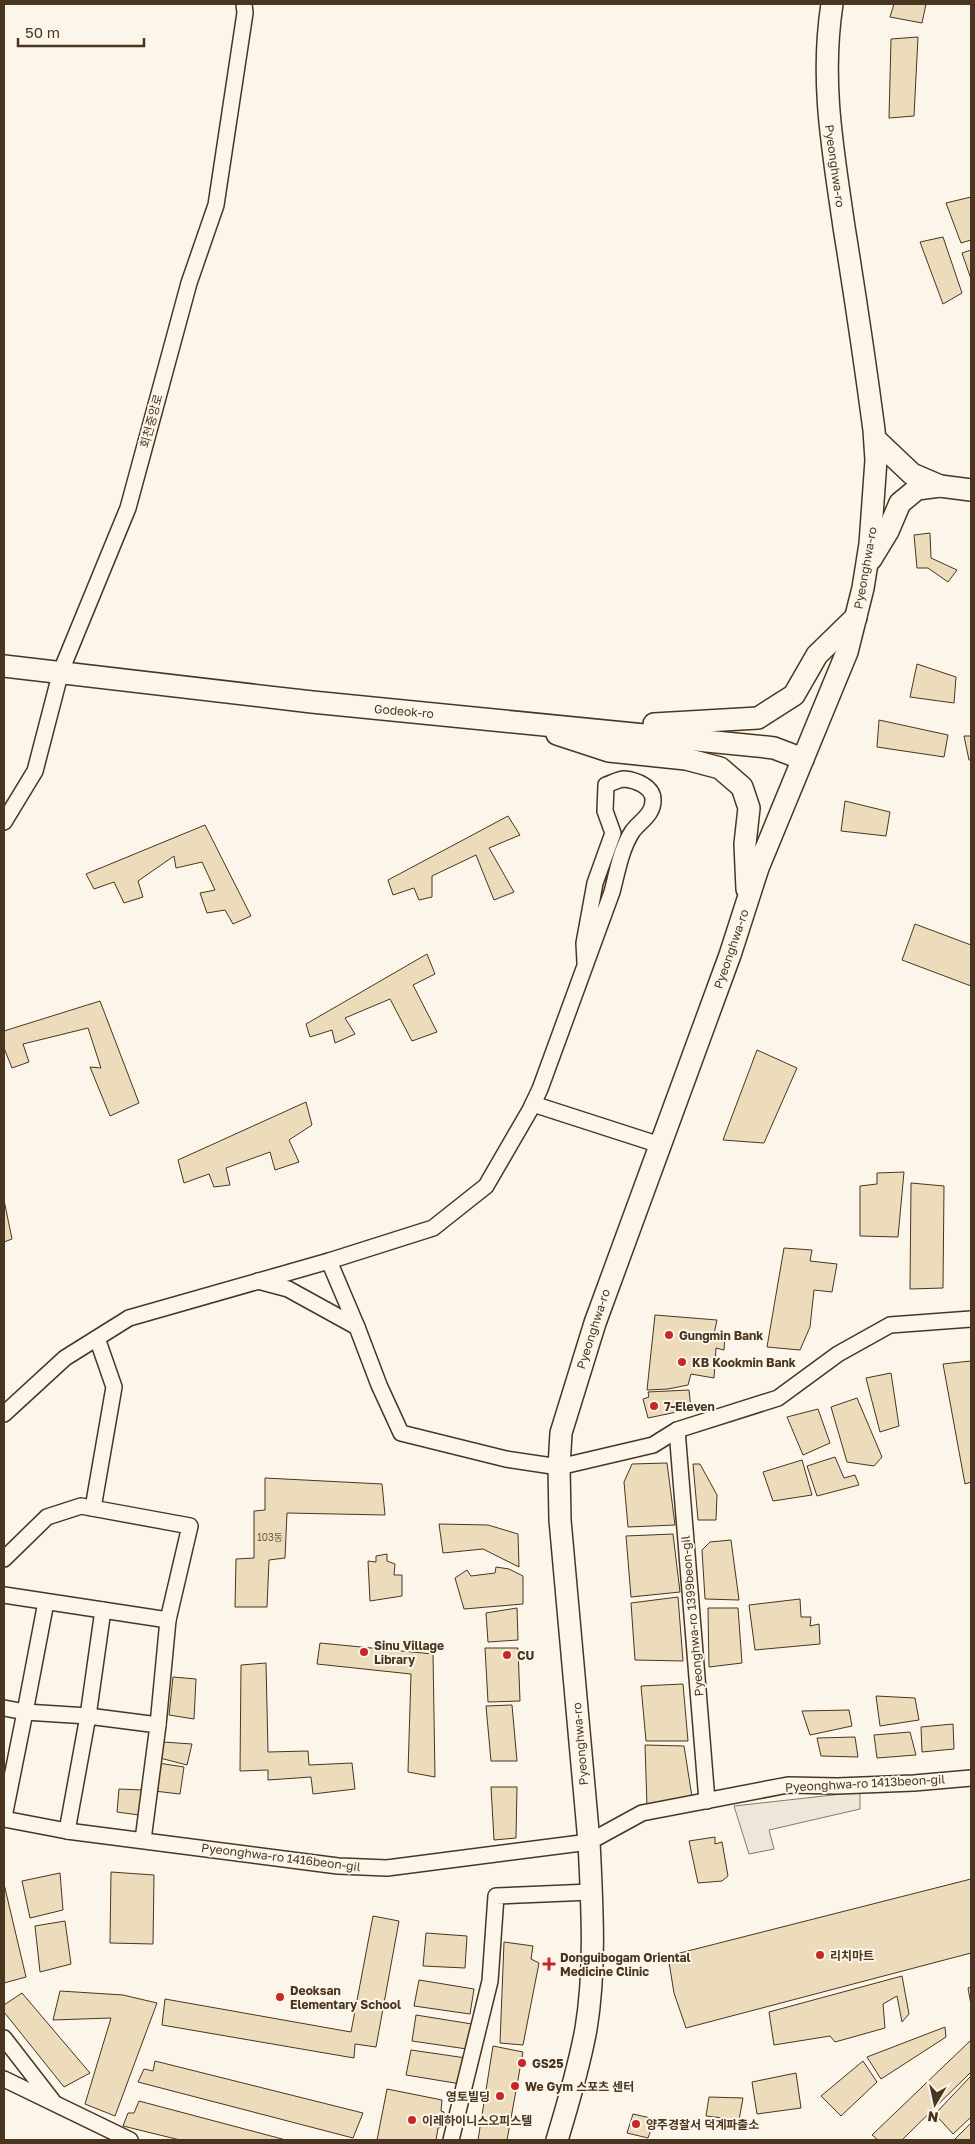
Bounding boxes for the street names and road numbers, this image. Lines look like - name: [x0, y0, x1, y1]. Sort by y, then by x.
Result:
- street label: Pyeonghwa-ro: [822, 124, 848, 208]
- street label: 회천중앙로: [137, 392, 165, 450]
- street label: Pyeonghwa-ro: [850, 526, 880, 610]
- street label: Godeok-ro: [374, 701, 434, 721]
- street label: Pyeonghwa-ro: [710, 907, 752, 991]
- street label: Pyeonghwa-ro: [573, 1287, 613, 1371]
- street label: Pyeonghwa-ro 1399beon-gil: [677, 1535, 707, 1697]
- street label: Pyeonghwa-ro: [569, 1702, 591, 1786]
- street label: Pyeonghwa-ro 1413beon-gil: [785, 1771, 946, 1795]
- street label: Pyeonghwa-ro 1416beon-gil: [200, 1840, 362, 1874]

